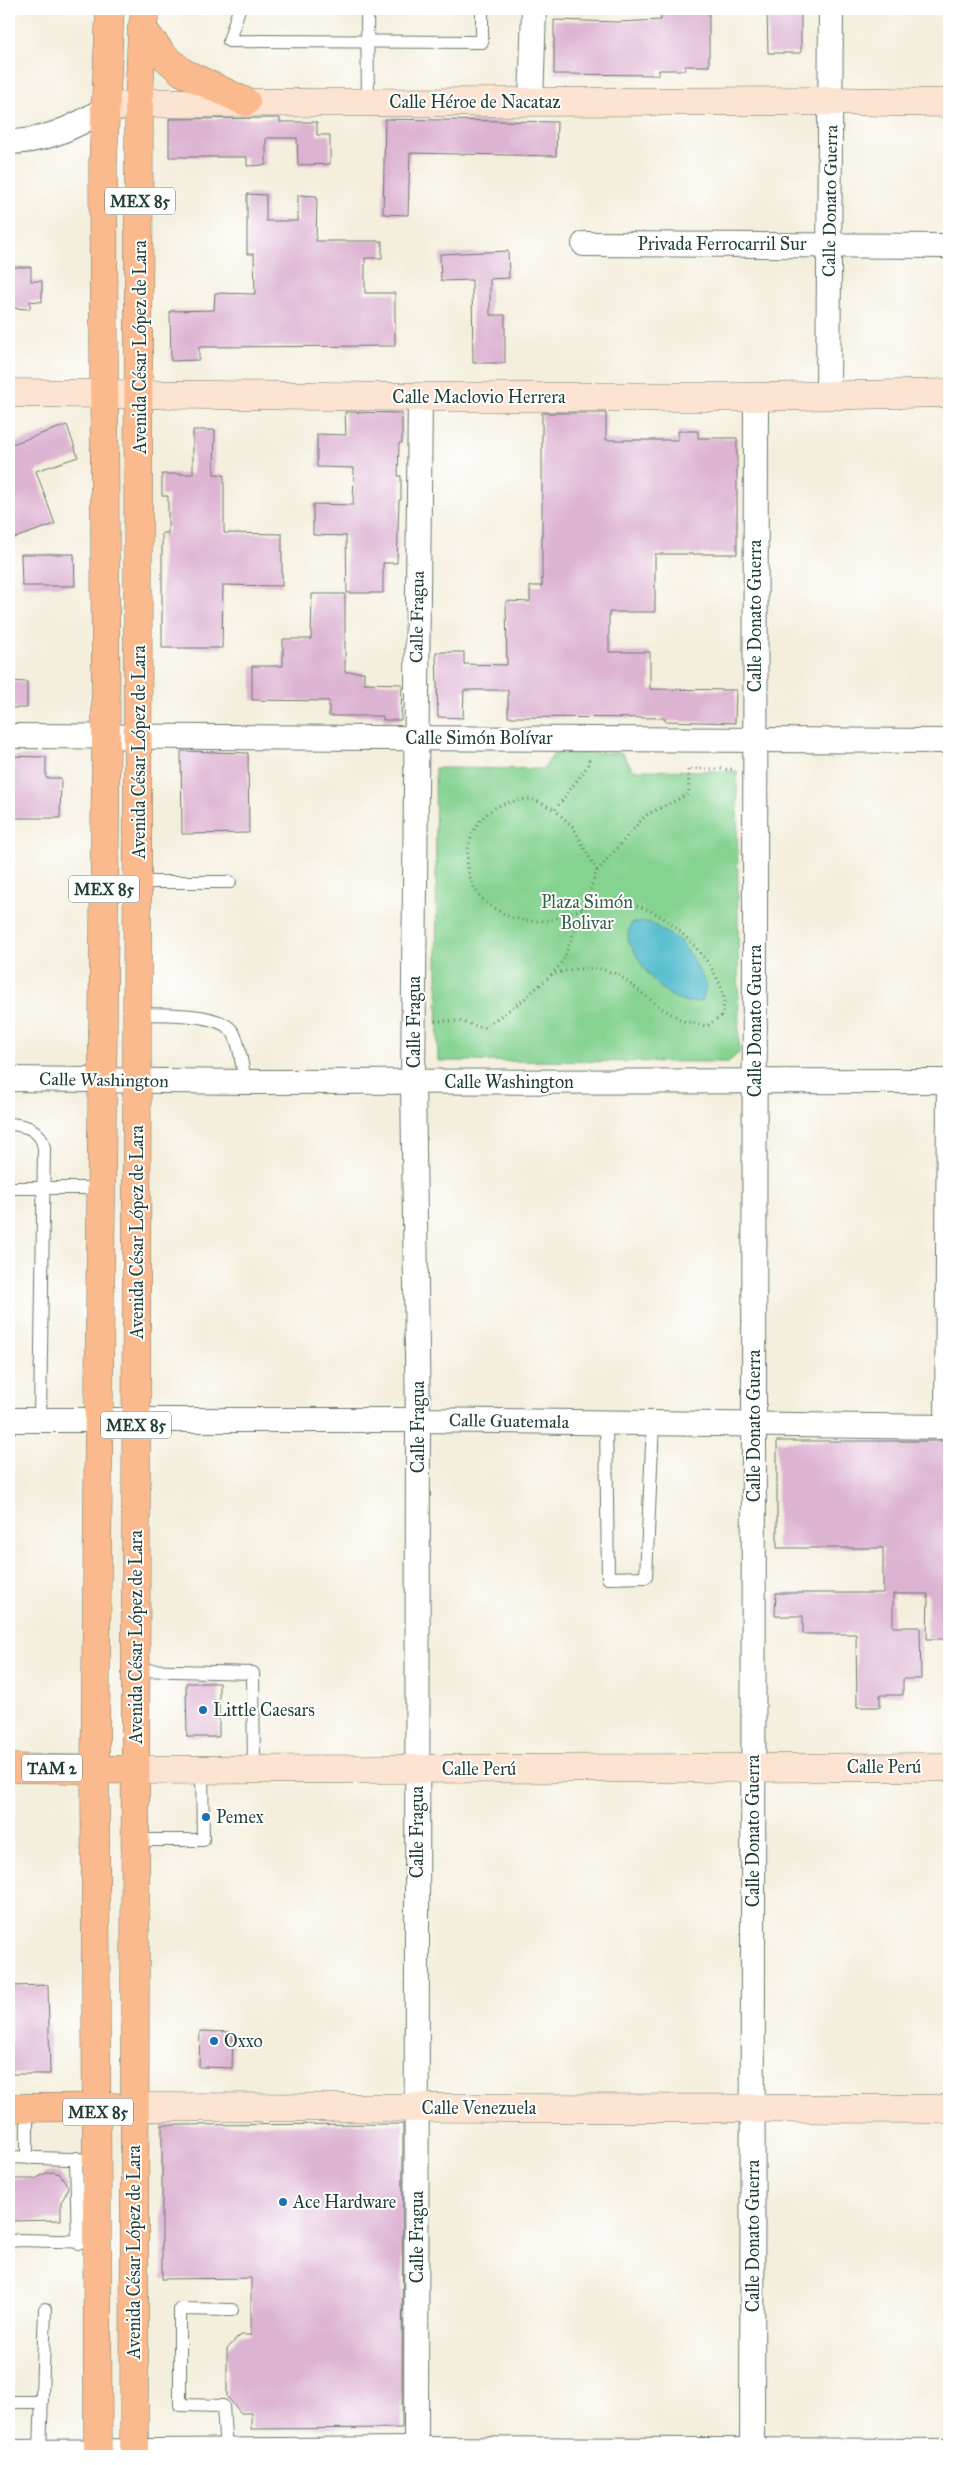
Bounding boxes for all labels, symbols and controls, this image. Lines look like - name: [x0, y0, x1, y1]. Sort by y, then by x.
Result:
- street label: Calle Héroe de Nacataz: [389, 91, 561, 113]
- street label: Calle Donato Guerra: [818, 124, 842, 277]
- road number: MEX 85: [105, 188, 175, 215]
- street label: Privada Ferrocarril Sur: [638, 233, 807, 255]
- street label: Avenida César López de Lara: [129, 240, 151, 455]
- street label: Calle Maclovio Herrera: [392, 386, 566, 408]
- street label: Calle Donato Guerra: [744, 539, 766, 692]
- street label: Calle Fragua: [405, 570, 430, 663]
- street label: Avenida César López de Lara: [128, 645, 150, 860]
- street label: Calle Simón Bolívar: [405, 727, 553, 749]
- road number: MEX 85: [69, 876, 139, 902]
- park label: Plaza Simón Bolivar: [541, 891, 633, 934]
- street label: Calle Donato Guerra: [744, 944, 766, 1097]
- street label: Calle Fragua: [403, 975, 426, 1068]
- street label: Calle Washington: [39, 1068, 169, 1093]
- street label: Calle Washington: [444, 1071, 574, 1094]
- street label: Avenida César López de Lara: [126, 1125, 148, 1340]
- street label: Calle Donato Guerra: [743, 1349, 765, 1502]
- street label: Calle Fragua: [407, 1380, 430, 1473]
- street label: Calle Guatemala: [449, 1409, 570, 1433]
- road number: MEX 85: [101, 1412, 171, 1438]
- street label: Avenida César López de Lara: [125, 1530, 147, 1745]
- place label: Little Caesars: [213, 1699, 315, 1721]
- marker: Little Caesars: [197, 1704, 209, 1716]
- street label: Calle Donato Guerra: [742, 1754, 764, 1907]
- road number: TAM 2: [22, 1755, 82, 1782]
- street label: Calle Perú: [847, 1756, 922, 1778]
- street label: Calle Perú: [442, 1758, 517, 1780]
- street label: Calle Fragua: [406, 1785, 429, 1878]
- place label: Pemex: [216, 1806, 264, 1828]
- marker: Pemex: [200, 1811, 212, 1823]
- place label: Oxxo: [224, 2030, 263, 2052]
- marker: Oxxo: [208, 2035, 220, 2047]
- street label: Calle Venezuela: [422, 2097, 537, 2119]
- road number: MEX 85: [63, 2098, 133, 2126]
- street label: Avenida César López de Lara: [123, 2145, 145, 2360]
- street label: Calle Donato Guerra: [742, 2159, 764, 2312]
- street label: Calle Fragua: [406, 2190, 429, 2283]
- place label: Ace Hardware: [292, 2191, 396, 2213]
- marker: Ace Hardware: [277, 2196, 289, 2208]

